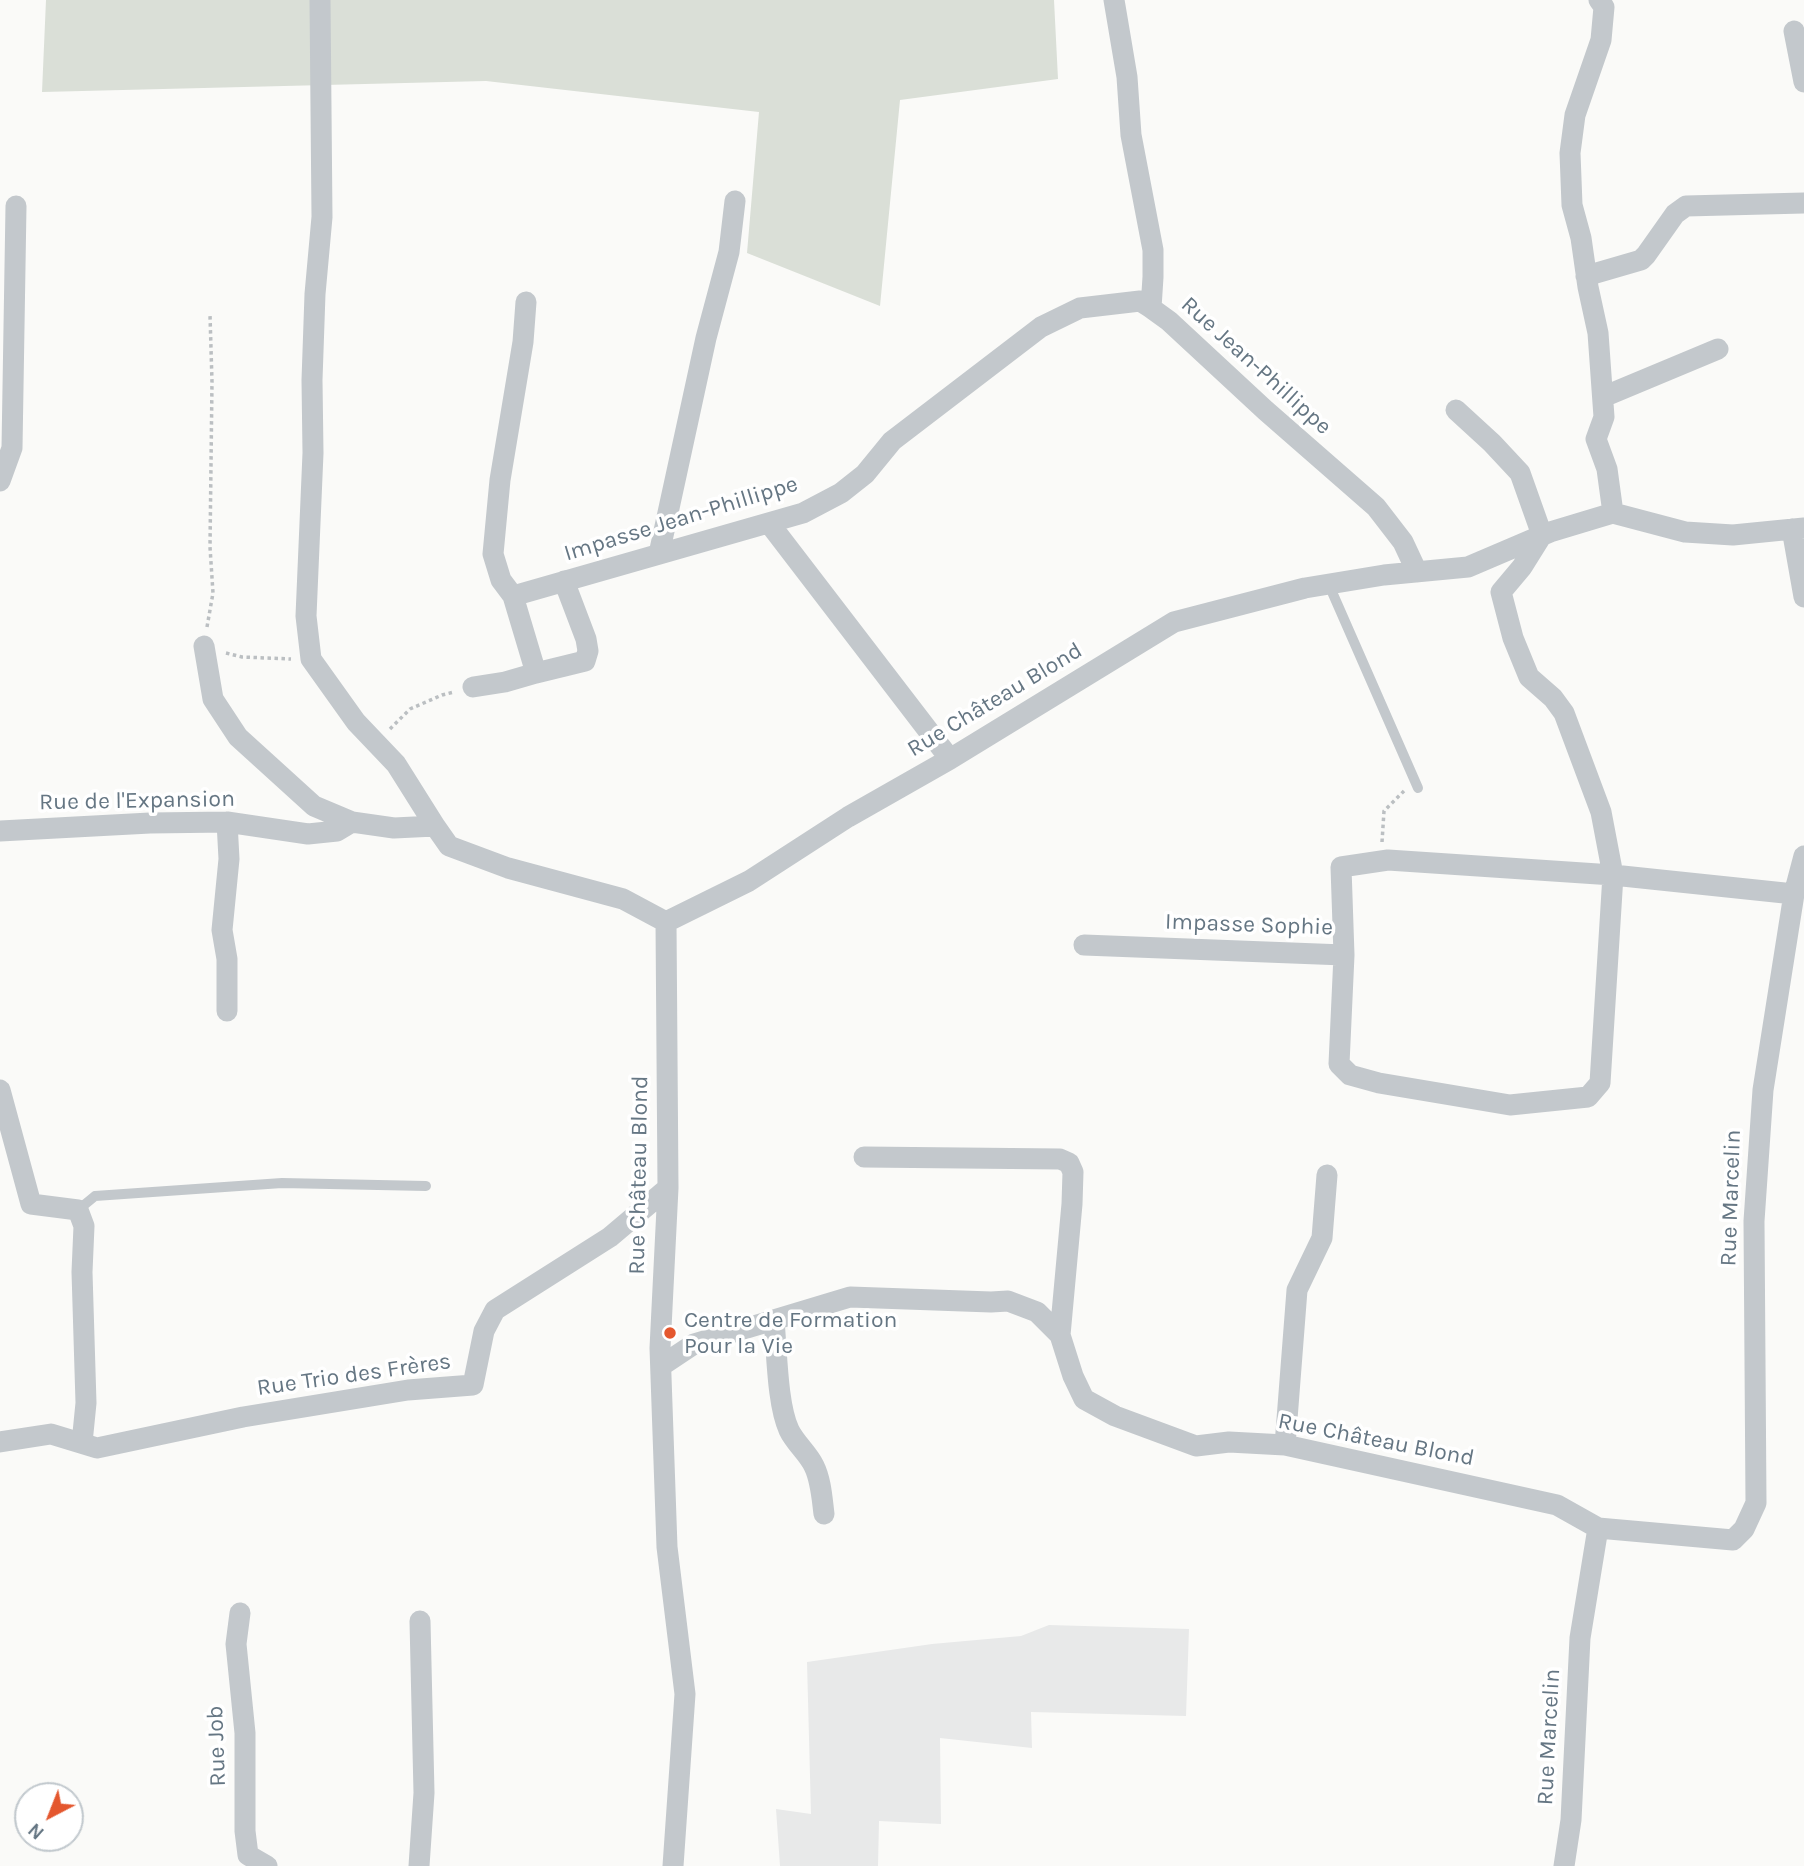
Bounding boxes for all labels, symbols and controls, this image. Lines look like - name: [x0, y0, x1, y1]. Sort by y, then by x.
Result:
- street label: Rue Jean-Phillippe: [1175, 291, 1337, 441]
- street label: Impasse Jean-Phillippe: [561, 470, 801, 568]
- street label: Rue Château Blond: [902, 637, 1088, 763]
- street label: Rue de l'Expansion: [39, 785, 235, 817]
- street label: Impasse Sophie: [1165, 908, 1333, 942]
- street label: Rue Château Blond: [623, 1075, 655, 1275]
- street label: Rue Marcelin: [1715, 1129, 1747, 1267]
- place label: Centre de Formation Pour la Vie: [684, 1306, 897, 1360]
- marker: Centre de Formation Pour la Vie: [662, 1325, 678, 1341]
- street label: Rue Trio des Frères: [255, 1348, 453, 1402]
- street label: Rue Château Blond: [1276, 1407, 1476, 1473]
- street label: Rue Marcelin: [1532, 1668, 1566, 1806]
- street label: Rue Job: [202, 1705, 232, 1787]
- north arrow: [14, 1782, 84, 1852]
- text: N: [24, 1818, 49, 1844]

